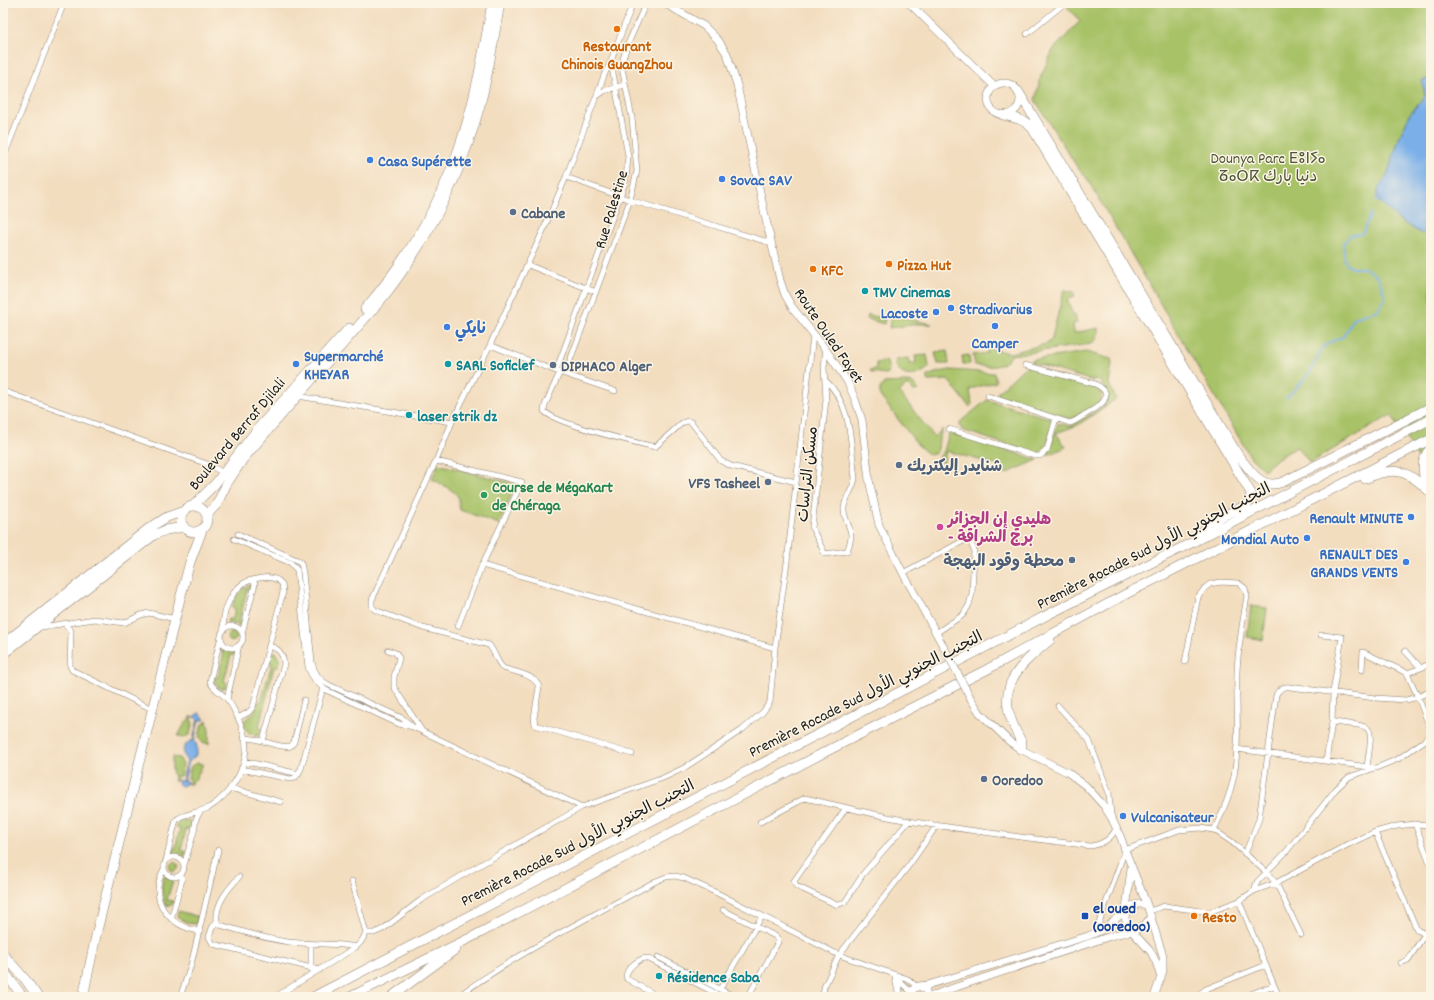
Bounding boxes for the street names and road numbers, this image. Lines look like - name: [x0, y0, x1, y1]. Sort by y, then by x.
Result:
- street label: Rue Palestine: [590, 168, 635, 252]
- street label: Route Ouled Fayet: [787, 284, 868, 389]
- street label: Boulevard Berraf Djilali: [184, 373, 292, 496]
- street label: مسكن التراسات: [792, 425, 825, 523]
- street label: Première Rocade Sud التجنب الجنوبي الأول: [1033, 477, 1276, 617]
- street label: Première Rocade Sud التجنب الجنوبي الأول: [745, 625, 988, 765]
- street label: Première Rocade Sud التجنب الجنوبي الأول: [457, 774, 700, 914]

